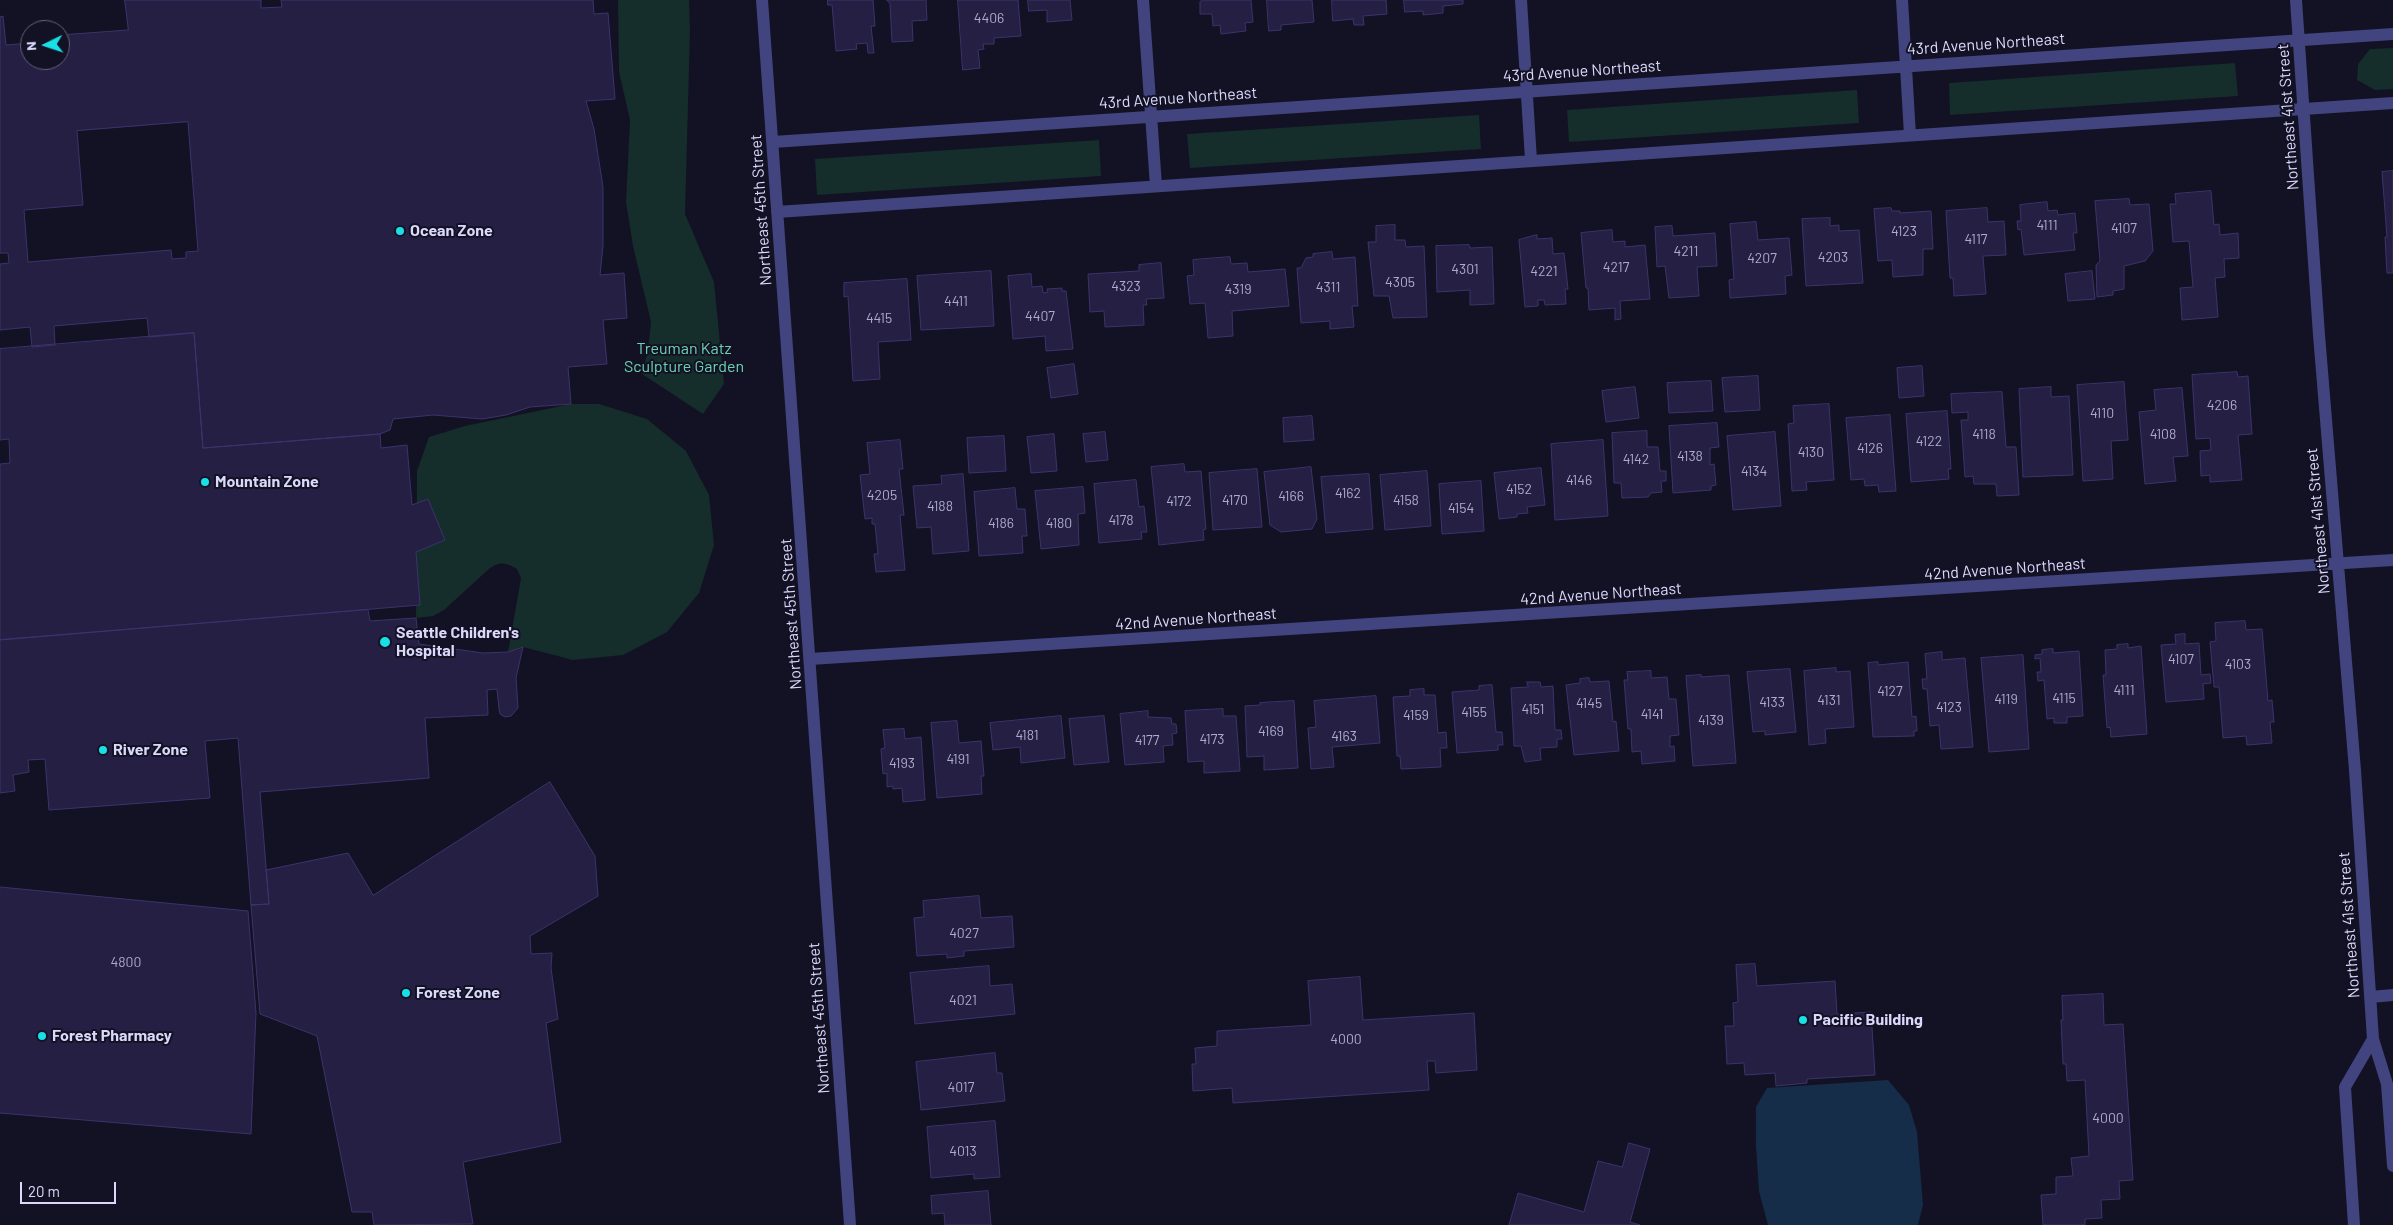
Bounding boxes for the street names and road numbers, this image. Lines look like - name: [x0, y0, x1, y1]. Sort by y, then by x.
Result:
- street label: 43rd Avenue Northeast: [1906, 29, 2066, 59]
- street label: Northeast 41st Street: [2273, 43, 2303, 191]
- street label: 43rd Avenue Northeast: [1502, 56, 1662, 86]
- street label: 43rd Avenue Northeast: [1098, 83, 1258, 113]
- street label: Northeast 45th Street: [746, 134, 776, 286]
- street label: Northeast 41st Street: [2302, 447, 2334, 595]
- street label: Northeast 45th Street: [776, 538, 806, 690]
- street label: 42nd Avenue Northeast: [1924, 554, 2086, 584]
- street label: 42nd Avenue Northeast: [1520, 579, 1682, 609]
- street label: 42nd Avenue Northeast: [1115, 604, 1277, 634]
- street label: Northeast 41st Street: [2334, 851, 2364, 999]
- street label: Northeast 45th Street: [804, 942, 834, 1094]

